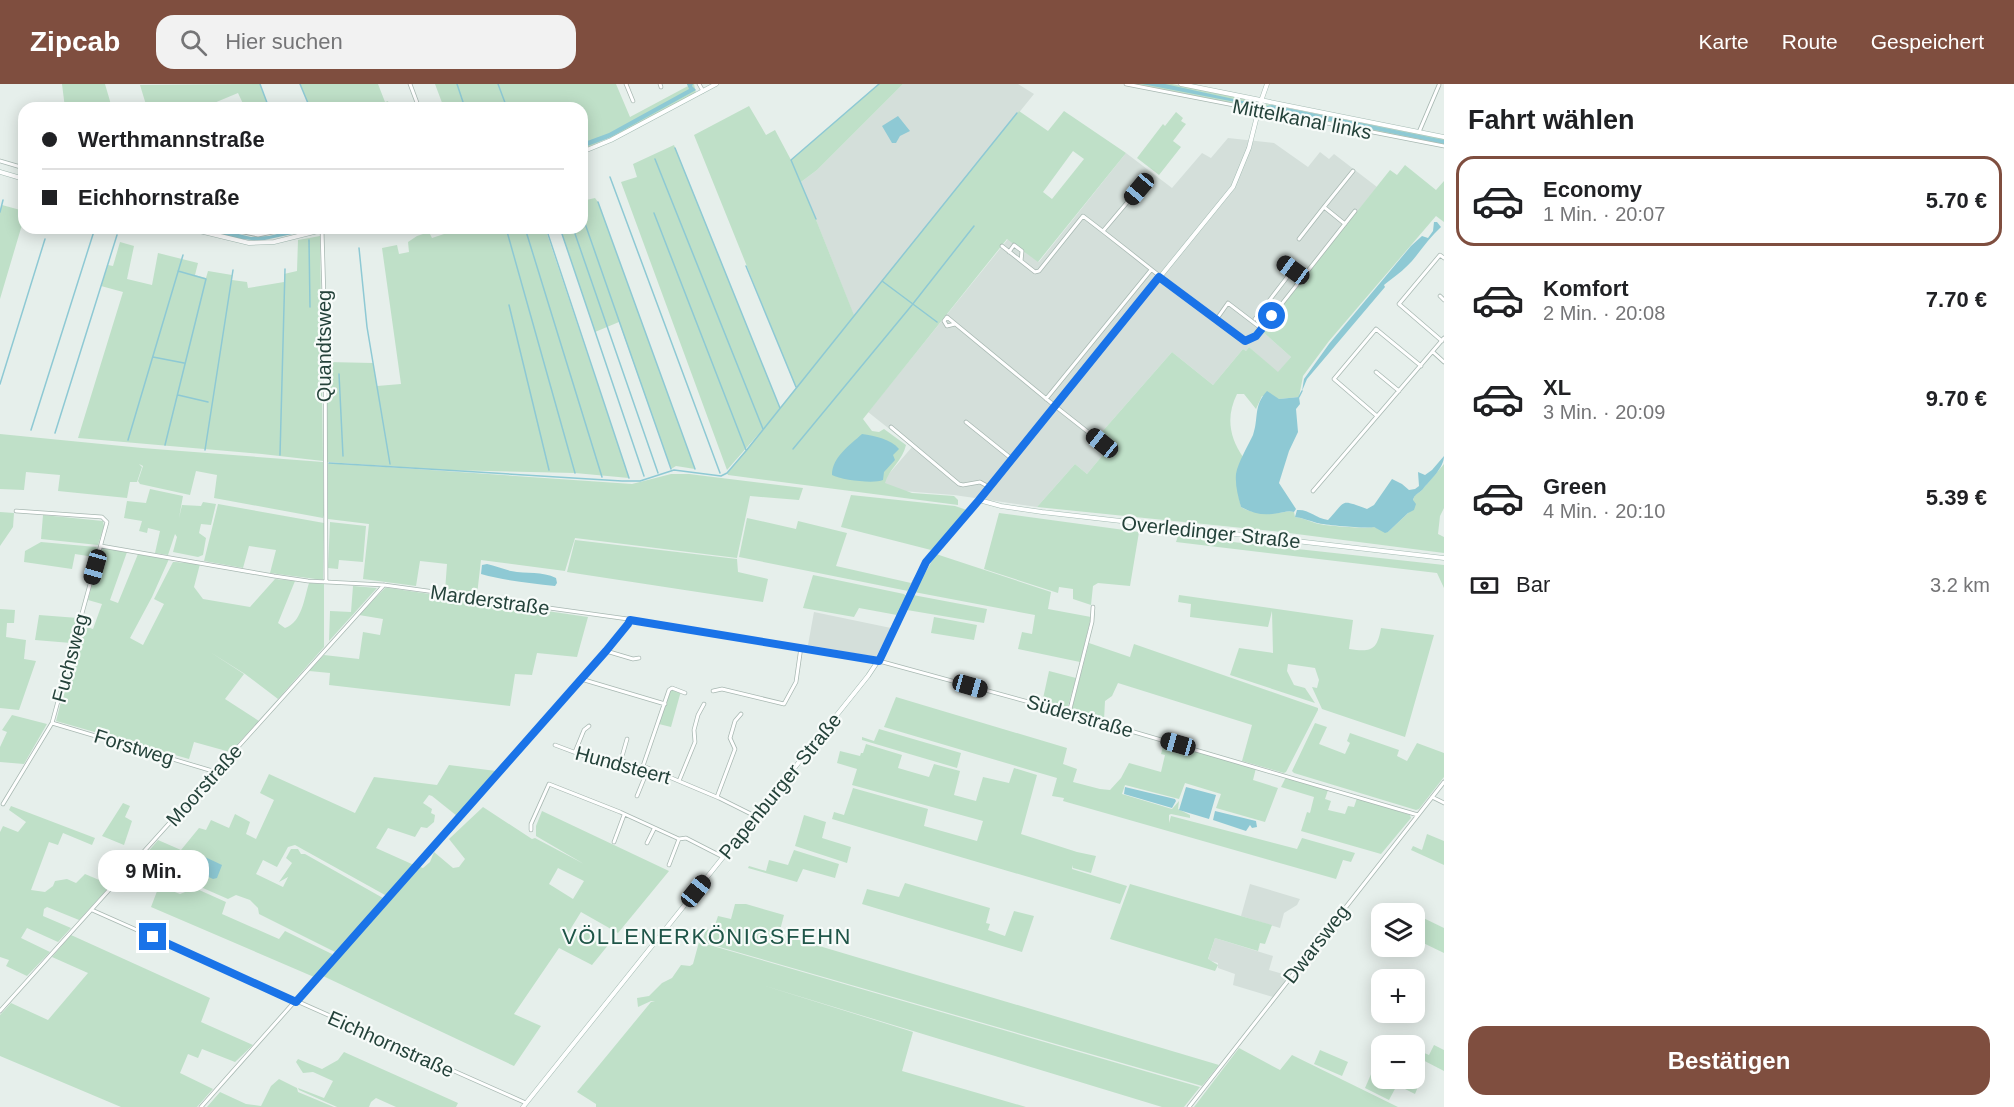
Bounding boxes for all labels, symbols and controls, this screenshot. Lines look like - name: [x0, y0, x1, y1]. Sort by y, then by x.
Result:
- search box: [156, 15, 576, 69]
- text: Zipcab: [30, 26, 120, 57]
- icon: search: [177, 26, 210, 59]
- text: Hier suchen: [225, 29, 343, 54]
- text: Karte: [1699, 30, 1749, 53]
- text: Route: [1782, 30, 1838, 53]
- text: Gespeichert: [1871, 30, 1984, 53]
- street label: Mittelkanal links: [1231, 95, 1373, 143]
- text: Fahrt wählen: [1468, 105, 1635, 135]
- text: Werthmannstraße: [78, 127, 265, 152]
- car: [1121, 169, 1157, 209]
- icon: car: [1471, 174, 1525, 228]
- text: Economy: [1543, 177, 1642, 202]
- text: Eichhornstraße: [78, 185, 239, 210]
- text: 5.70 €: [1926, 188, 1987, 213]
- text: 1 Min. · 20:07: [1543, 203, 1665, 225]
- car: [1273, 252, 1313, 288]
- icon: car: [1471, 273, 1525, 327]
- text: Komfort: [1543, 276, 1629, 301]
- text: 7.70 €: [1926, 287, 1987, 312]
- street label: Quandtsweg: [313, 290, 335, 402]
- route start: [1258, 302, 1285, 329]
- text: 2 Min. · 20:08: [1543, 302, 1665, 324]
- icon: car: [1471, 372, 1525, 426]
- text: XL: [1543, 375, 1571, 400]
- text: 9.70 €: [1926, 386, 1987, 411]
- text: 3 Min. · 20:09: [1543, 401, 1665, 423]
- car: [1082, 425, 1122, 461]
- icon: car: [1471, 471, 1525, 525]
- text: Green: [1543, 474, 1607, 499]
- text: 5.39 €: [1926, 485, 1987, 510]
- text: 4 Min. · 20:10: [1543, 500, 1665, 522]
- street label: Overledinger Straße: [1120, 512, 1302, 552]
- car: [81, 547, 109, 587]
- icon: cash: [1468, 569, 1501, 602]
- text: Bar: [1516, 572, 1550, 597]
- text: 3.2 km: [1930, 574, 1990, 596]
- street label: Marderstraße: [429, 581, 551, 619]
- street label: Fuchsweg: [48, 611, 92, 705]
- car: [950, 672, 990, 700]
- street label: Süderstraße: [1024, 690, 1136, 742]
- street label: Papenburger Straße: [714, 709, 846, 863]
- street label: Forstweg: [91, 724, 177, 770]
- car: [1158, 730, 1198, 758]
- street label: Moorstraße: [162, 740, 246, 830]
- street label: Hundsteert: [573, 742, 674, 788]
- callout: 9 Min.: [98, 850, 208, 892]
- text: 9 Min.: [125, 860, 182, 882]
- car: [678, 871, 714, 911]
- street label: Dwarsweg: [1279, 900, 1353, 988]
- map controls: [1371, 903, 1425, 1089]
- button: layers: [1371, 903, 1425, 957]
- route end: [139, 923, 166, 950]
- district label: VÖLLENERKÖNIGSFEHN: [562, 924, 852, 949]
- button: +: [1371, 969, 1425, 1023]
- street label: Eichhornstraße: [325, 1006, 457, 1082]
- button: Bestätigen: [1468, 1026, 1990, 1095]
- button: −: [1371, 1035, 1425, 1089]

